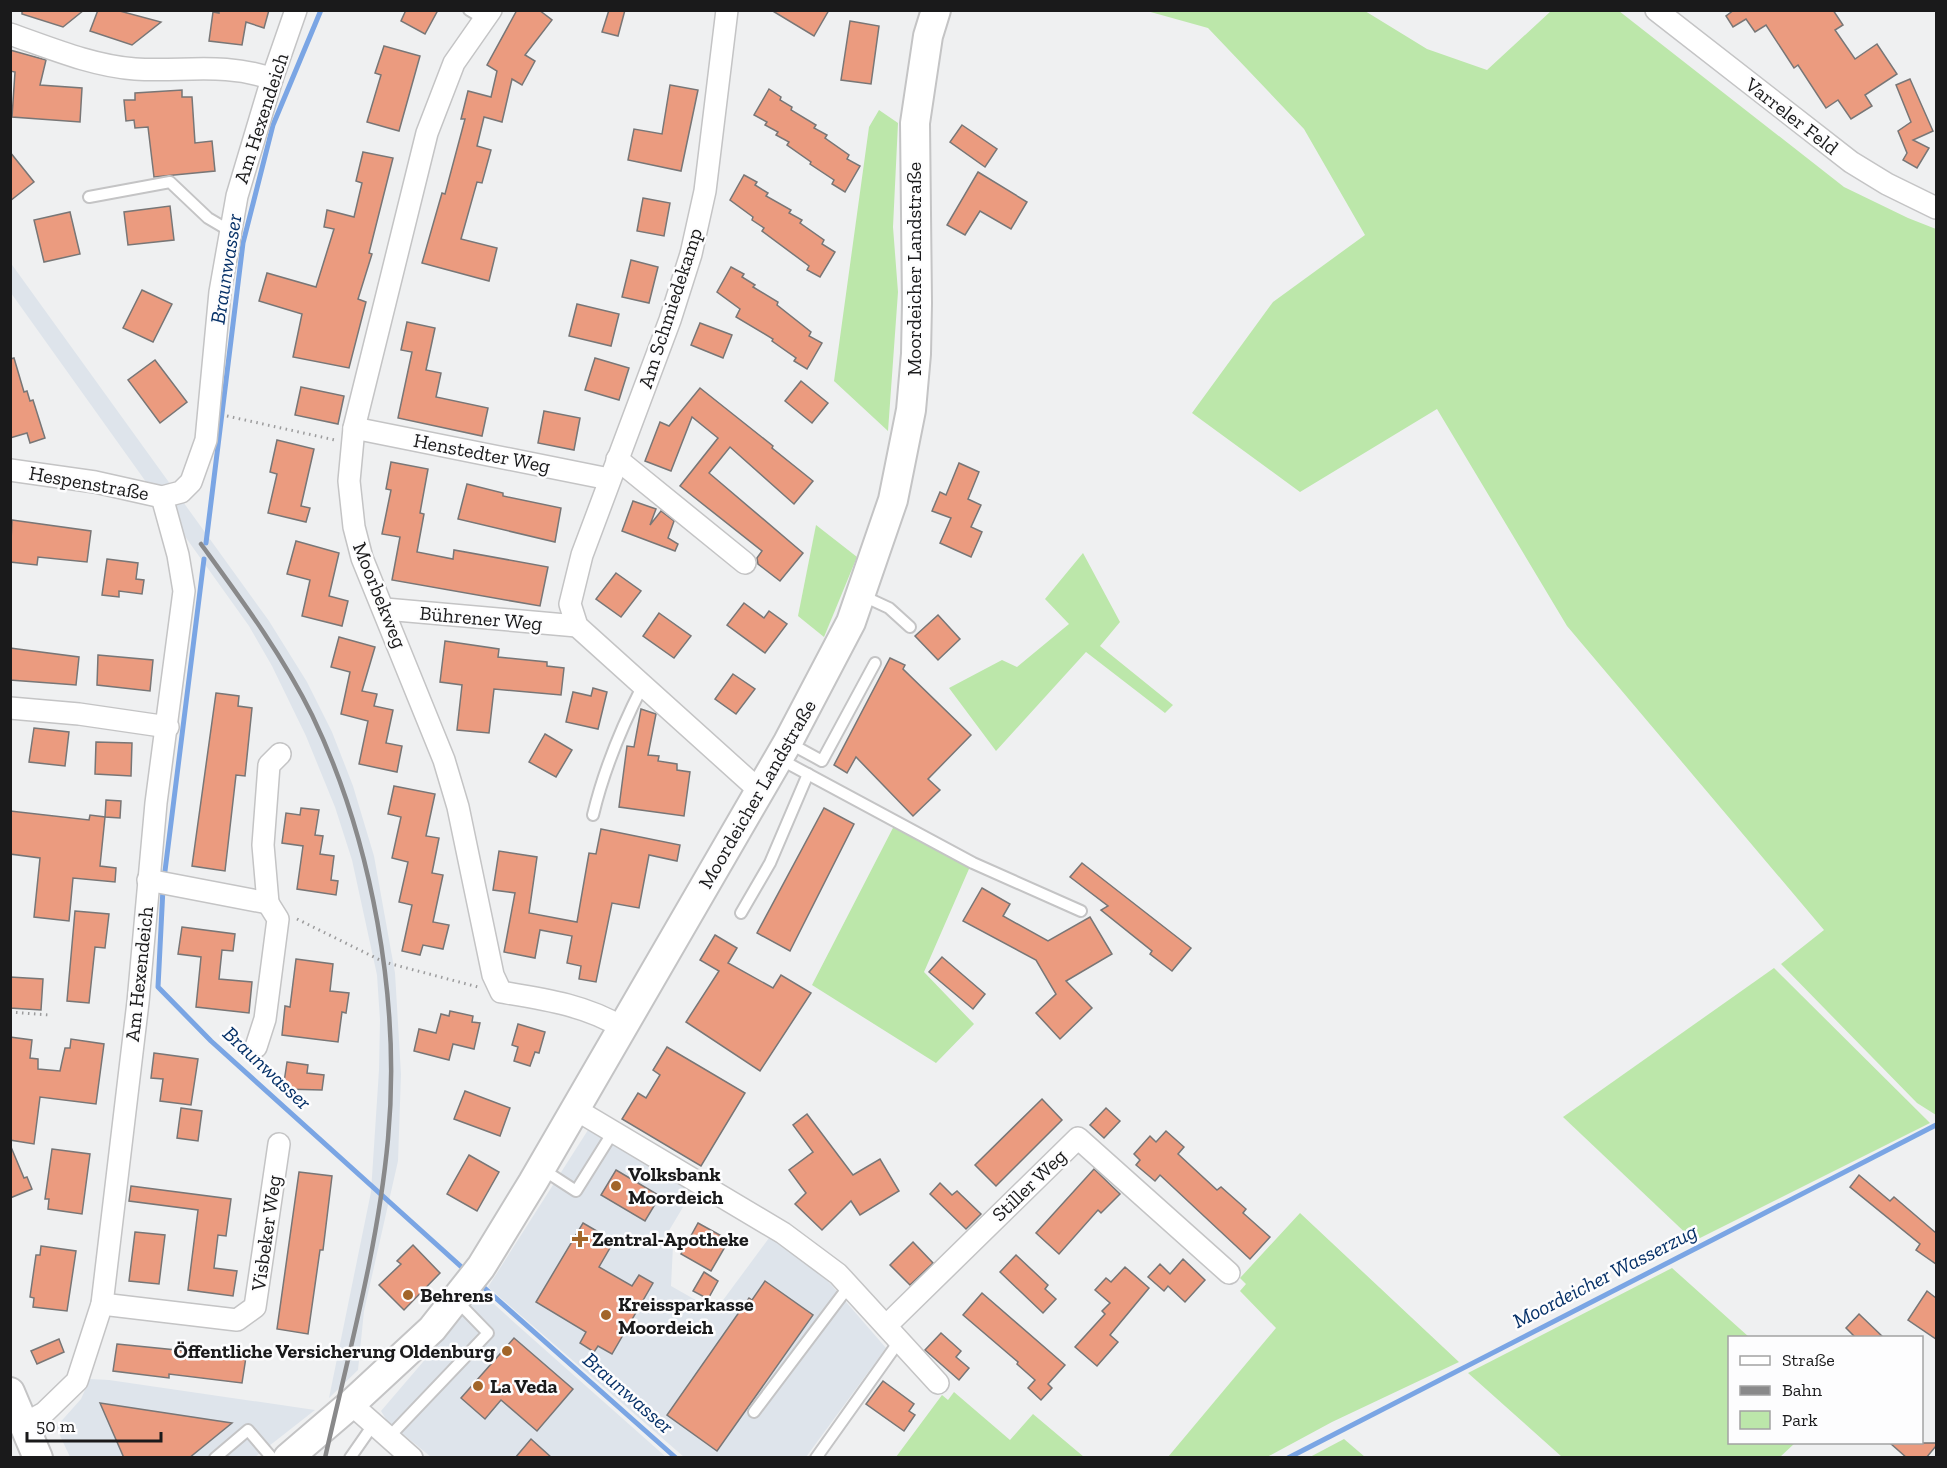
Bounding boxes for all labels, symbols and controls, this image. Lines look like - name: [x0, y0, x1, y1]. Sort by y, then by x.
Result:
- street label: Am Hexendeich: [229, 49, 294, 186]
- street label: Varreler Feld: [1740, 72, 1843, 160]
- street label: Moordeicher Landstraße: [902, 162, 926, 376]
- water label: Braunwasser: [204, 211, 247, 326]
- street label: Am Schmiedekamp: [633, 225, 707, 391]
- street label: Henstedter Weg: [412, 428, 553, 478]
- street label: Hespenstraße: [27, 461, 151, 505]
- street label: Moorbekweg: [348, 539, 412, 651]
- street label: Bührener Weg: [419, 601, 543, 635]
- street label: Moordeicher Landstraße: [693, 695, 821, 893]
- street label: Am Hexendeich: [120, 904, 158, 1043]
- water label: Braunwasser: [218, 1021, 317, 1115]
- street label: Stiller Weg: [987, 1144, 1071, 1226]
- place label: Volksbank Moordeich: [628, 1162, 724, 1209]
- street label: Visbeker Weg: [246, 1174, 286, 1293]
- marker: Volksbank Moordeich: [609, 1179, 623, 1193]
- water label: Moordeicher Wasserzug: [1508, 1218, 1701, 1333]
- place label: Zentral-Apotheke: [592, 1227, 749, 1251]
- marker: Zentral-Apotheke: [573, 1232, 587, 1246]
- place label: Behrens: [420, 1283, 493, 1307]
- marker: Behrens: [401, 1288, 415, 1302]
- place label: Kreissparkasse Moordeich: [618, 1292, 754, 1339]
- marker: Kreissparkasse Moordeich: [599, 1308, 613, 1322]
- legend: [1728, 1336, 1923, 1444]
- place label: Öffentliche Versicherung Oldenburg: [174, 1339, 496, 1363]
- marker: Öffentliche Versicherung Oldenburg: [500, 1344, 514, 1358]
- water label: Braunwasser: [578, 1347, 679, 1439]
- text: Straße: [1782, 1349, 1835, 1371]
- place label: La Veda: [490, 1374, 558, 1398]
- marker: La Veda: [471, 1379, 485, 1393]
- text: Bahn: [1782, 1379, 1823, 1401]
- scale bar: [27, 1405, 160, 1443]
- text: Park: [1782, 1409, 1818, 1431]
- text: 50 m: [36, 1415, 76, 1437]

